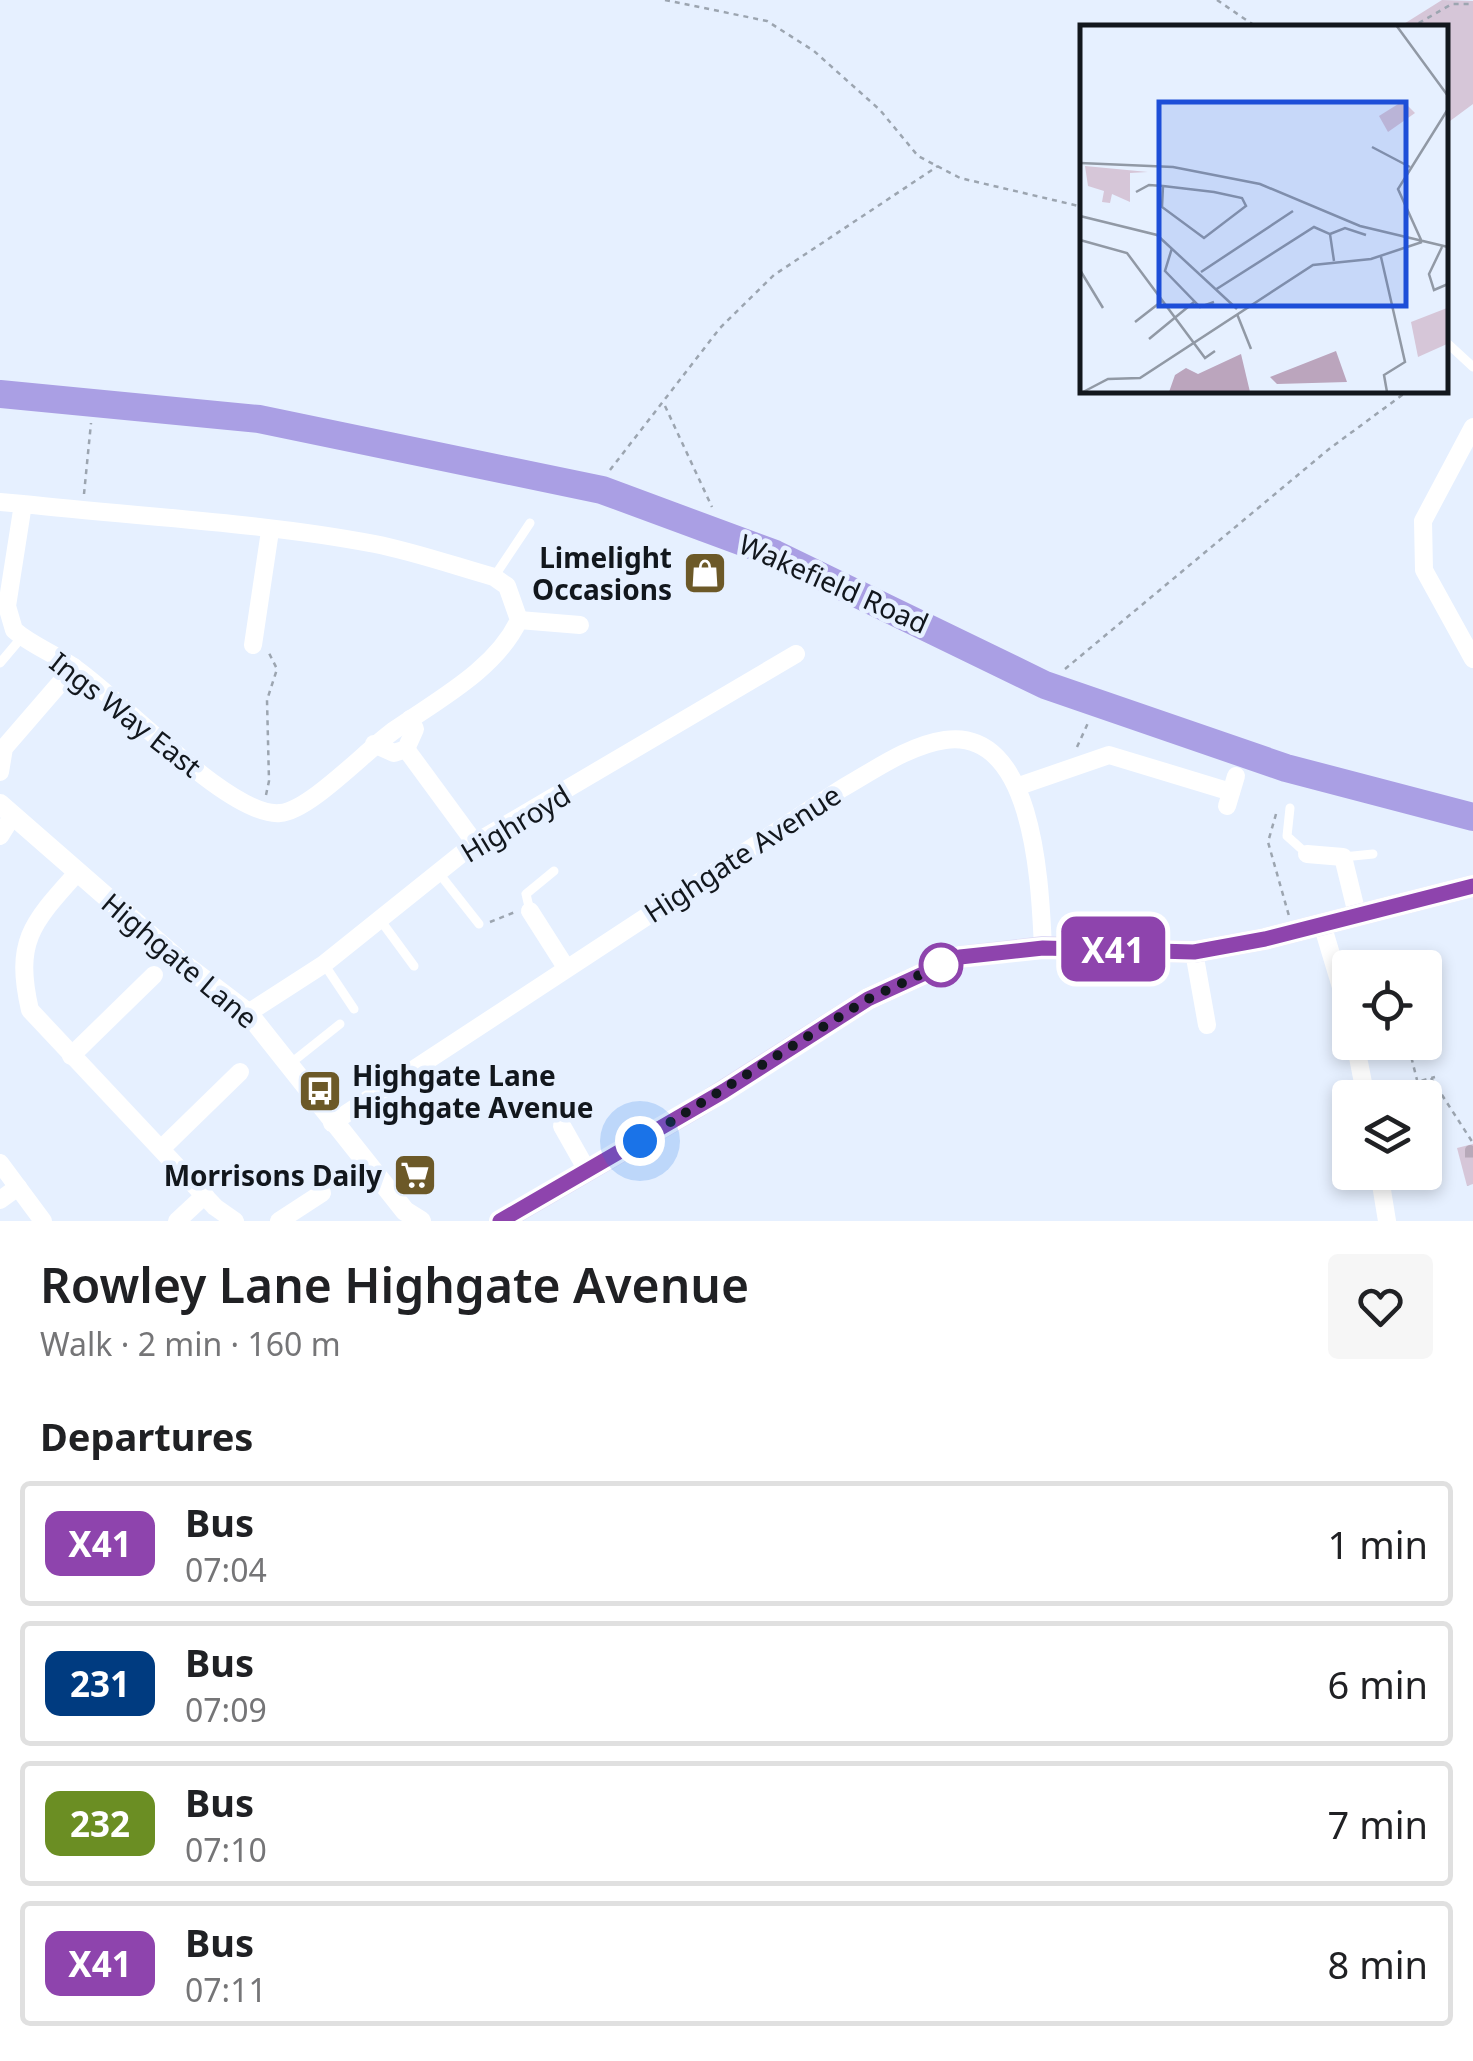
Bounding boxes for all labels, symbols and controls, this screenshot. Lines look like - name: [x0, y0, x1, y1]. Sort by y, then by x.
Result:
- inset map: [1080, 25, 1448, 392]
- street label: Wakefield Road: [733, 524, 935, 642]
- place label: Limelight Occasions: [532, 538, 672, 608]
- shop icon: Limelight Occasions: [682, 550, 728, 596]
- street label: Ings Way East: [42, 643, 210, 785]
- street label: Highroyd: [453, 775, 577, 871]
- street label: Highgate Avenue: [636, 775, 848, 931]
- street label: Highgate Lane: [94, 884, 266, 1036]
- line badge: X41: [1056, 916, 1170, 982]
- text: X41: [1081, 926, 1145, 973]
- unlabelled marker: [920, 944, 962, 986]
- map controls: [1332, 950, 1442, 1190]
- button: locate: [1332, 950, 1442, 1060]
- place label: Highgate Lane Highgate Avenue: [352, 1056, 594, 1126]
- bus stop icon: Highgate Lane Highgate Avenue: [297, 1068, 343, 1114]
- button: layers: [1332, 1080, 1442, 1190]
- your location: [615, 1116, 665, 1166]
- supermarket icon: Morrisons Daily: [392, 1152, 438, 1198]
- place label: Morrisons Daily: [164, 1156, 382, 1194]
- text: Rowley Lane Highgate Avenue: [40, 1252, 749, 1317]
- button: heart: [1328, 1254, 1433, 1359]
- text: Walk · 2 min · 160 m: [40, 1322, 341, 1365]
- text: Departures: [40, 1410, 253, 1462]
- text: Bus: [185, 1496, 254, 1548]
- text: 1 min: [1328, 1518, 1428, 1570]
- text: X41: [68, 1520, 132, 1567]
- text: 07:04: [185, 1548, 267, 1591]
- text: Bus: [185, 1636, 254, 1688]
- text: 6 min: [1328, 1658, 1428, 1710]
- text: 231: [70, 1660, 130, 1707]
- text: 07:09: [185, 1688, 267, 1731]
- text: Bus: [185, 1776, 254, 1828]
- text: 7 min: [1328, 1798, 1428, 1850]
- text: 232: [70, 1800, 130, 1847]
- text: 07:10: [185, 1828, 267, 1871]
- text: Bus: [185, 1916, 254, 1968]
- text: 8 min: [1328, 1938, 1428, 1990]
- text: X41: [68, 1940, 132, 1987]
- text: 07:11: [185, 1968, 267, 2011]

